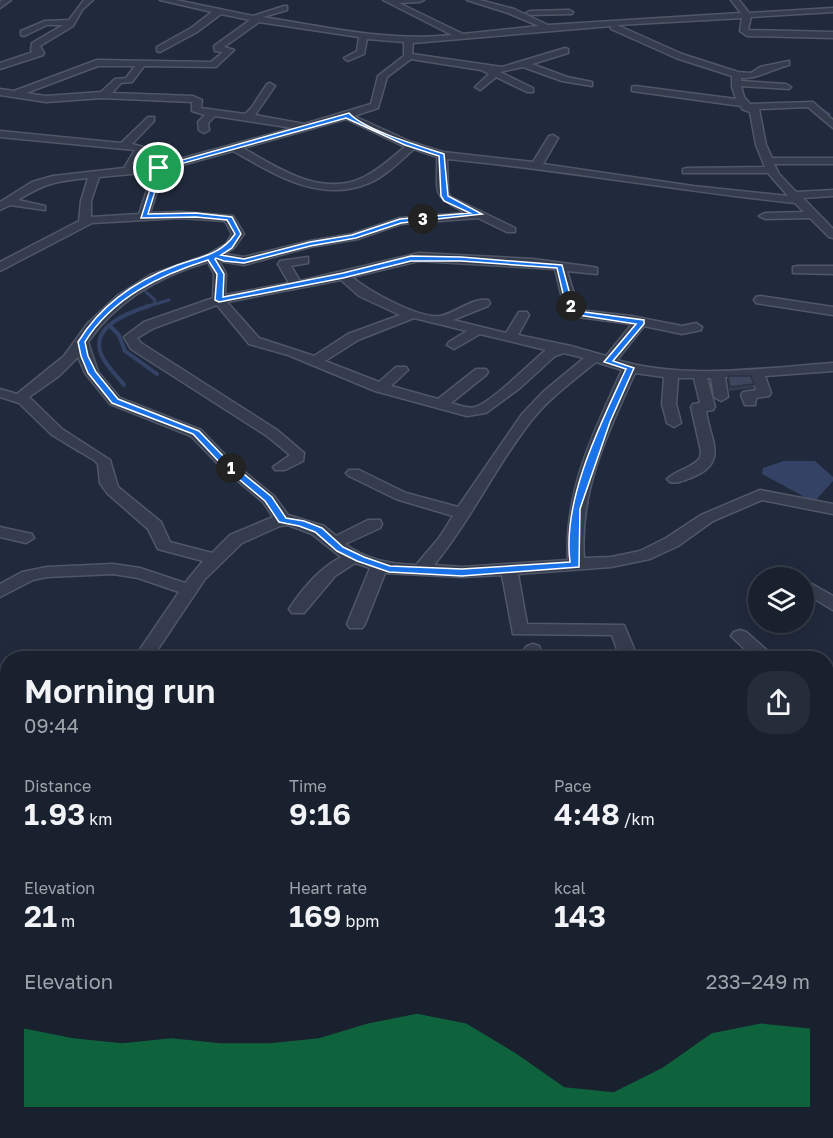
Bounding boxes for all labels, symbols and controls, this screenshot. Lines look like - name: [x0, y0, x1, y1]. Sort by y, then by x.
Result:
- pin: [133, 142, 184, 193]
- icon: arrive: [142, 151, 175, 184]
- pin: 3: [408, 204, 438, 234]
- text: 3: [418, 209, 428, 229]
- pin: 2: [556, 291, 586, 321]
- text: 2: [566, 296, 576, 316]
- pin: 1: [216, 453, 246, 483]
- text: 1: [227, 458, 235, 478]
- map controls: [748, 567, 814, 633]
- button: layers: [748, 567, 814, 633]
- text: Morning run: [24, 671, 216, 710]
- button: share: [747, 671, 810, 734]
- text: 09:44: [24, 713, 79, 737]
- text: Distance: [24, 776, 91, 796]
- text: Time: [289, 776, 327, 796]
- text: Pace: [554, 776, 591, 796]
- text: 1.93: [24, 796, 85, 832]
- text: 9:16: [289, 796, 351, 832]
- text: 4:48: [554, 796, 620, 832]
- text: km: [85, 809, 112, 829]
- text: /km: [620, 809, 655, 829]
- text: Elevation: [24, 878, 95, 898]
- text: Heart rate: [289, 878, 367, 898]
- text: kcal: [554, 878, 586, 898]
- text: 21: [24, 898, 57, 934]
- text: 169: [289, 898, 342, 934]
- text: 143: [554, 898, 606, 934]
- text: m: [57, 911, 75, 931]
- text: bpm: [342, 911, 379, 931]
- text: Elevation: [24, 969, 113, 993]
- text: 233–249 m: [706, 969, 810, 993]

